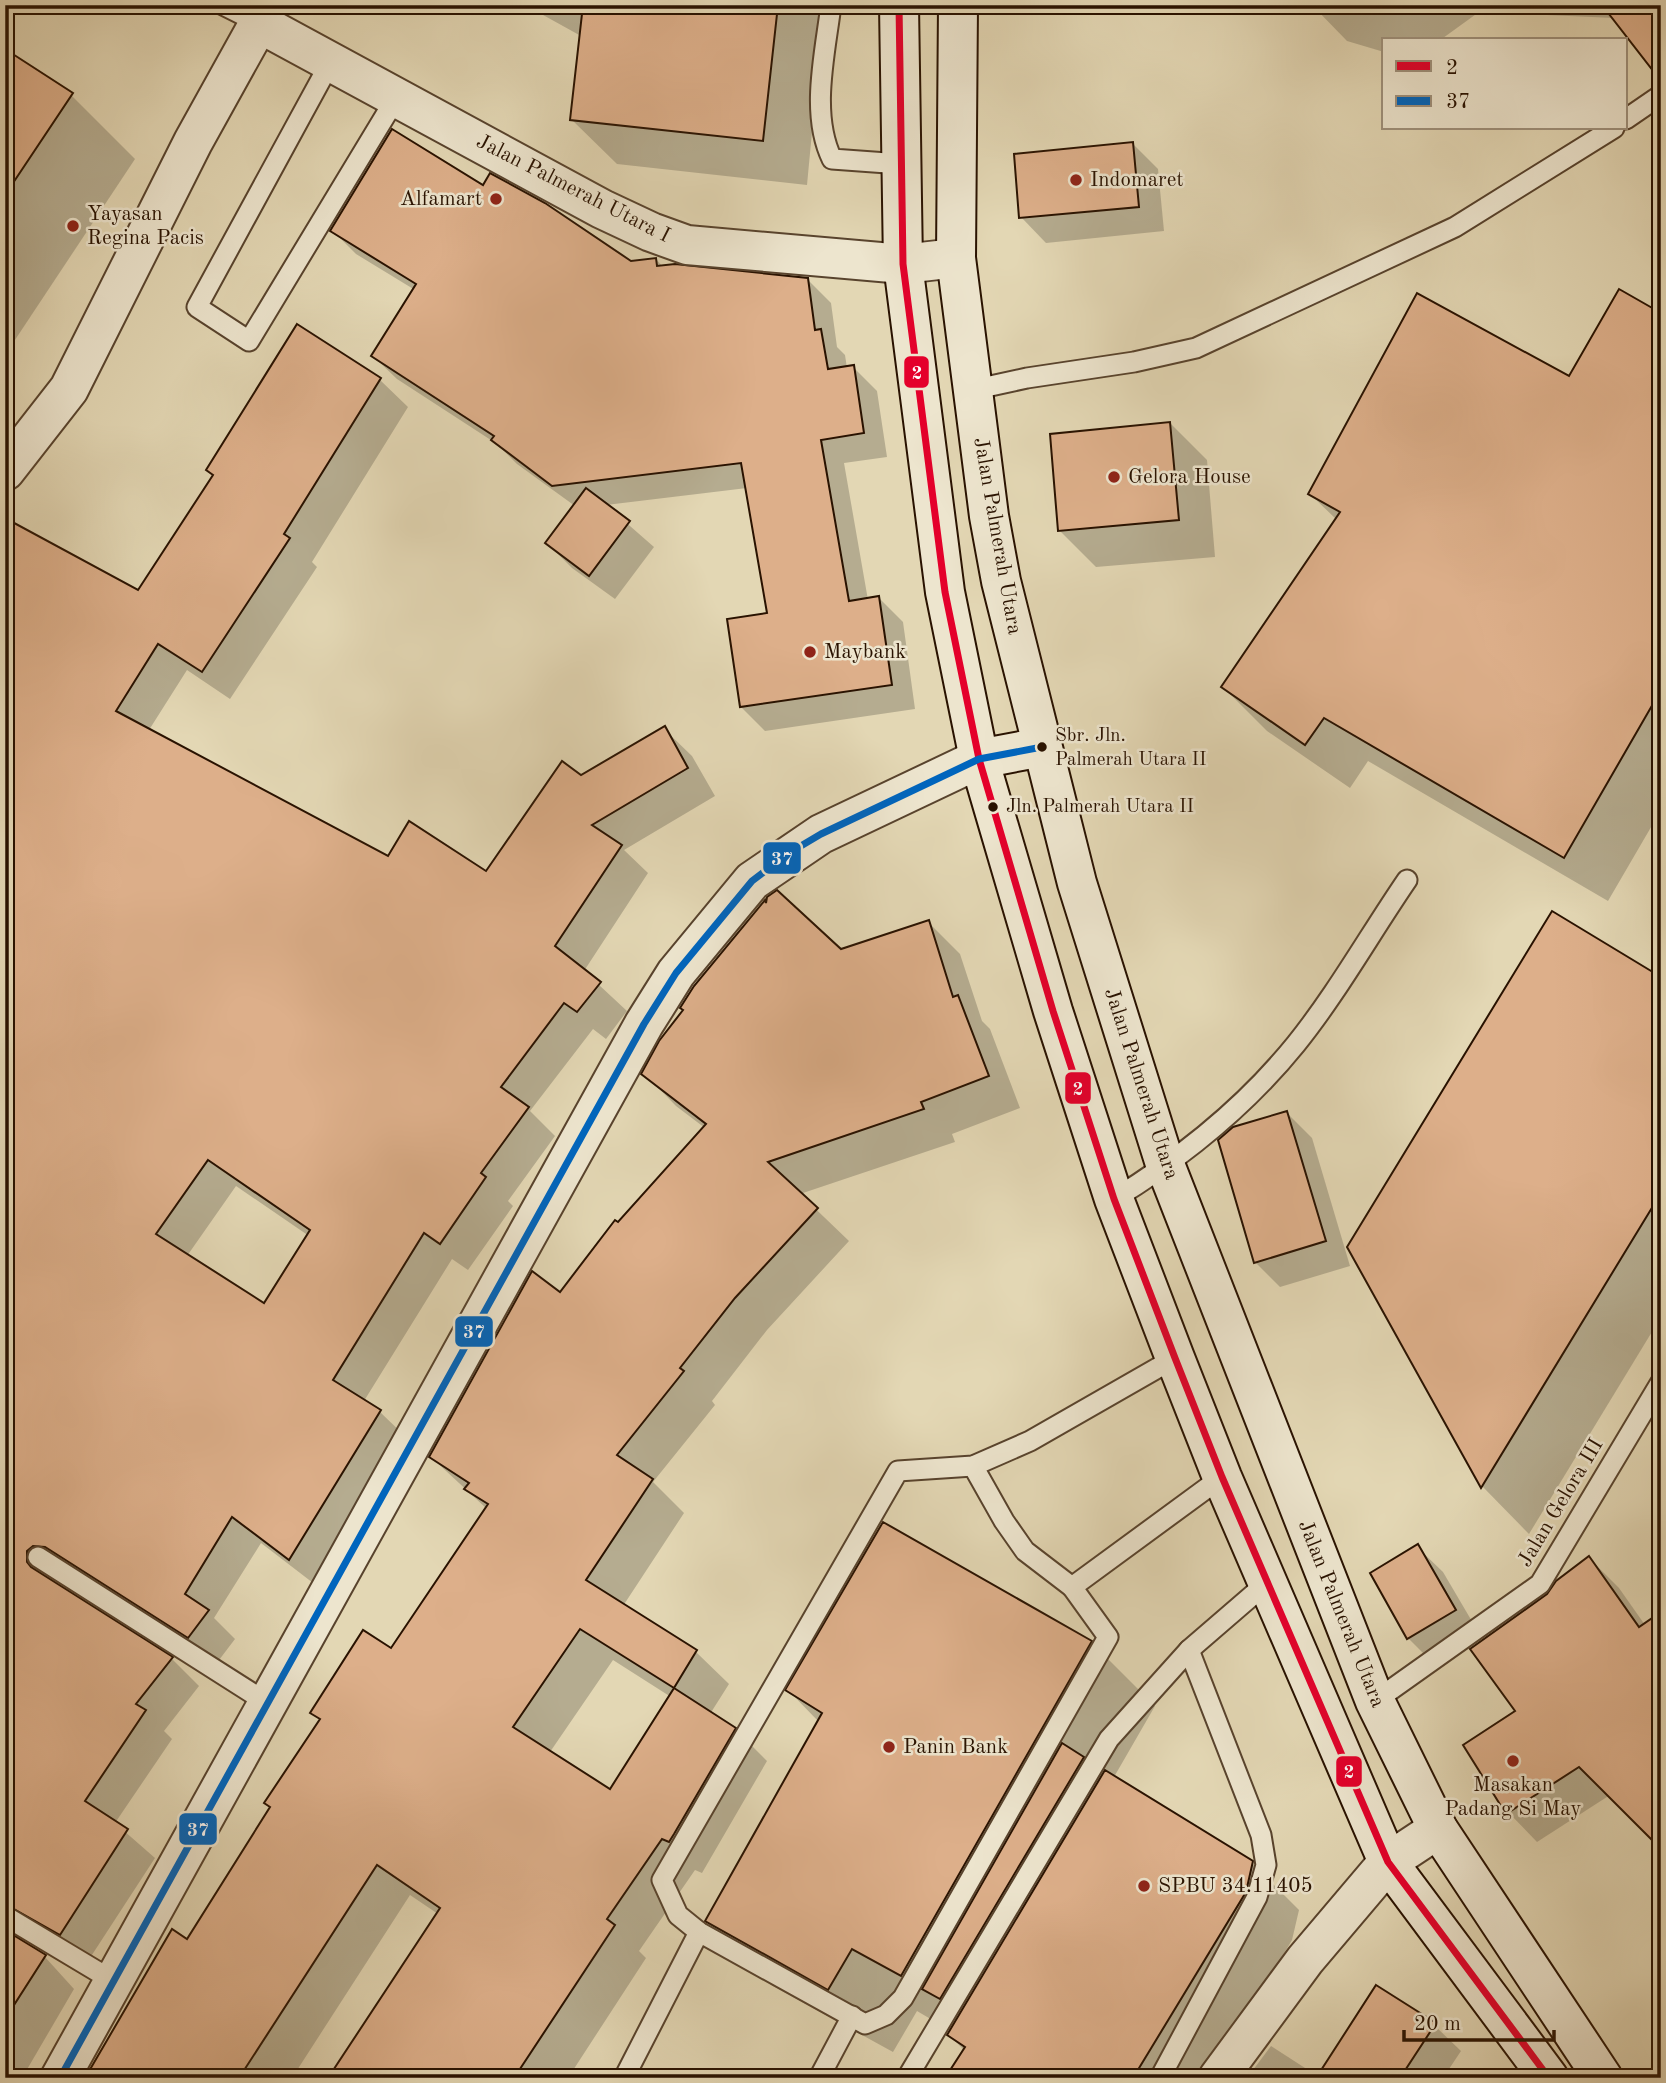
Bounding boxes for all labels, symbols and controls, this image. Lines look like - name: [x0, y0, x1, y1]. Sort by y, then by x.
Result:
- legend: [1382, 38, 1628, 130]
- text: 2: [1446, 58, 1458, 79]
- text: 37: [1446, 92, 1470, 113]
- street label: Jalan Palmerah Utara I: [473, 131, 673, 247]
- place label: Indomaret: [1090, 170, 1184, 191]
- marker: Indomaret: [1068, 172, 1084, 188]
- place label: Alfamart: [400, 189, 482, 210]
- marker: Alfamart: [488, 191, 504, 207]
- place label: Yayasan Regina Pacis: [87, 204, 204, 249]
- marker: Yayasan Regina Pacis: [65, 218, 81, 234]
- line badge: 2: [903, 355, 930, 389]
- text: 2: [911, 365, 923, 384]
- street label: Jalan Palmerah Utara: [969, 436, 1025, 636]
- place label: Gelora House: [1128, 467, 1251, 488]
- marker: Gelora House: [1106, 469, 1122, 485]
- place label: Maybank: [824, 642, 906, 663]
- marker: Maybank: [802, 644, 818, 660]
- place label: Sbr. Jln. Palmerah Utara II: [1055, 727, 1207, 770]
- marker: Sbr. Jln. Palmerah Utara II: [1035, 740, 1049, 754]
- place label: Jln. Palmerah Utara II: [1006, 798, 1194, 817]
- marker: Jln. Palmerah Utara II: [986, 800, 1000, 814]
- line badge: 37: [762, 841, 802, 875]
- text: 37: [771, 851, 793, 870]
- street label: Jalan Palmerah Utara: [1100, 986, 1182, 1182]
- line badge: 2: [1064, 1071, 1092, 1105]
- text: 2: [1072, 1081, 1084, 1100]
- line badge: 37: [454, 1315, 494, 1348]
- text: 37: [463, 1324, 485, 1343]
- street label: Jalan Gelora III: [1515, 1435, 1607, 1571]
- street label: Jalan Palmerah Utara: [1294, 1517, 1388, 1711]
- place label: Panin Bank: [903, 1737, 1008, 1758]
- marker: Panin Bank: [881, 1739, 897, 1755]
- marker: Masakan Padang Si May: [1505, 1753, 1521, 1769]
- line badge: 2: [1335, 1755, 1363, 1788]
- text: 2: [1343, 1764, 1355, 1783]
- place label: Masakan Padang Si May: [1445, 1775, 1581, 1820]
- line badge: 37: [178, 1812, 218, 1846]
- text: 37: [187, 1822, 209, 1841]
- place label: SPBU 34.11405: [1158, 1876, 1313, 1897]
- marker: SPBU 34.11405: [1136, 1878, 1152, 1894]
- scale bar: [1404, 1999, 1554, 2043]
- text: 20 m: [1414, 2014, 1461, 2035]

